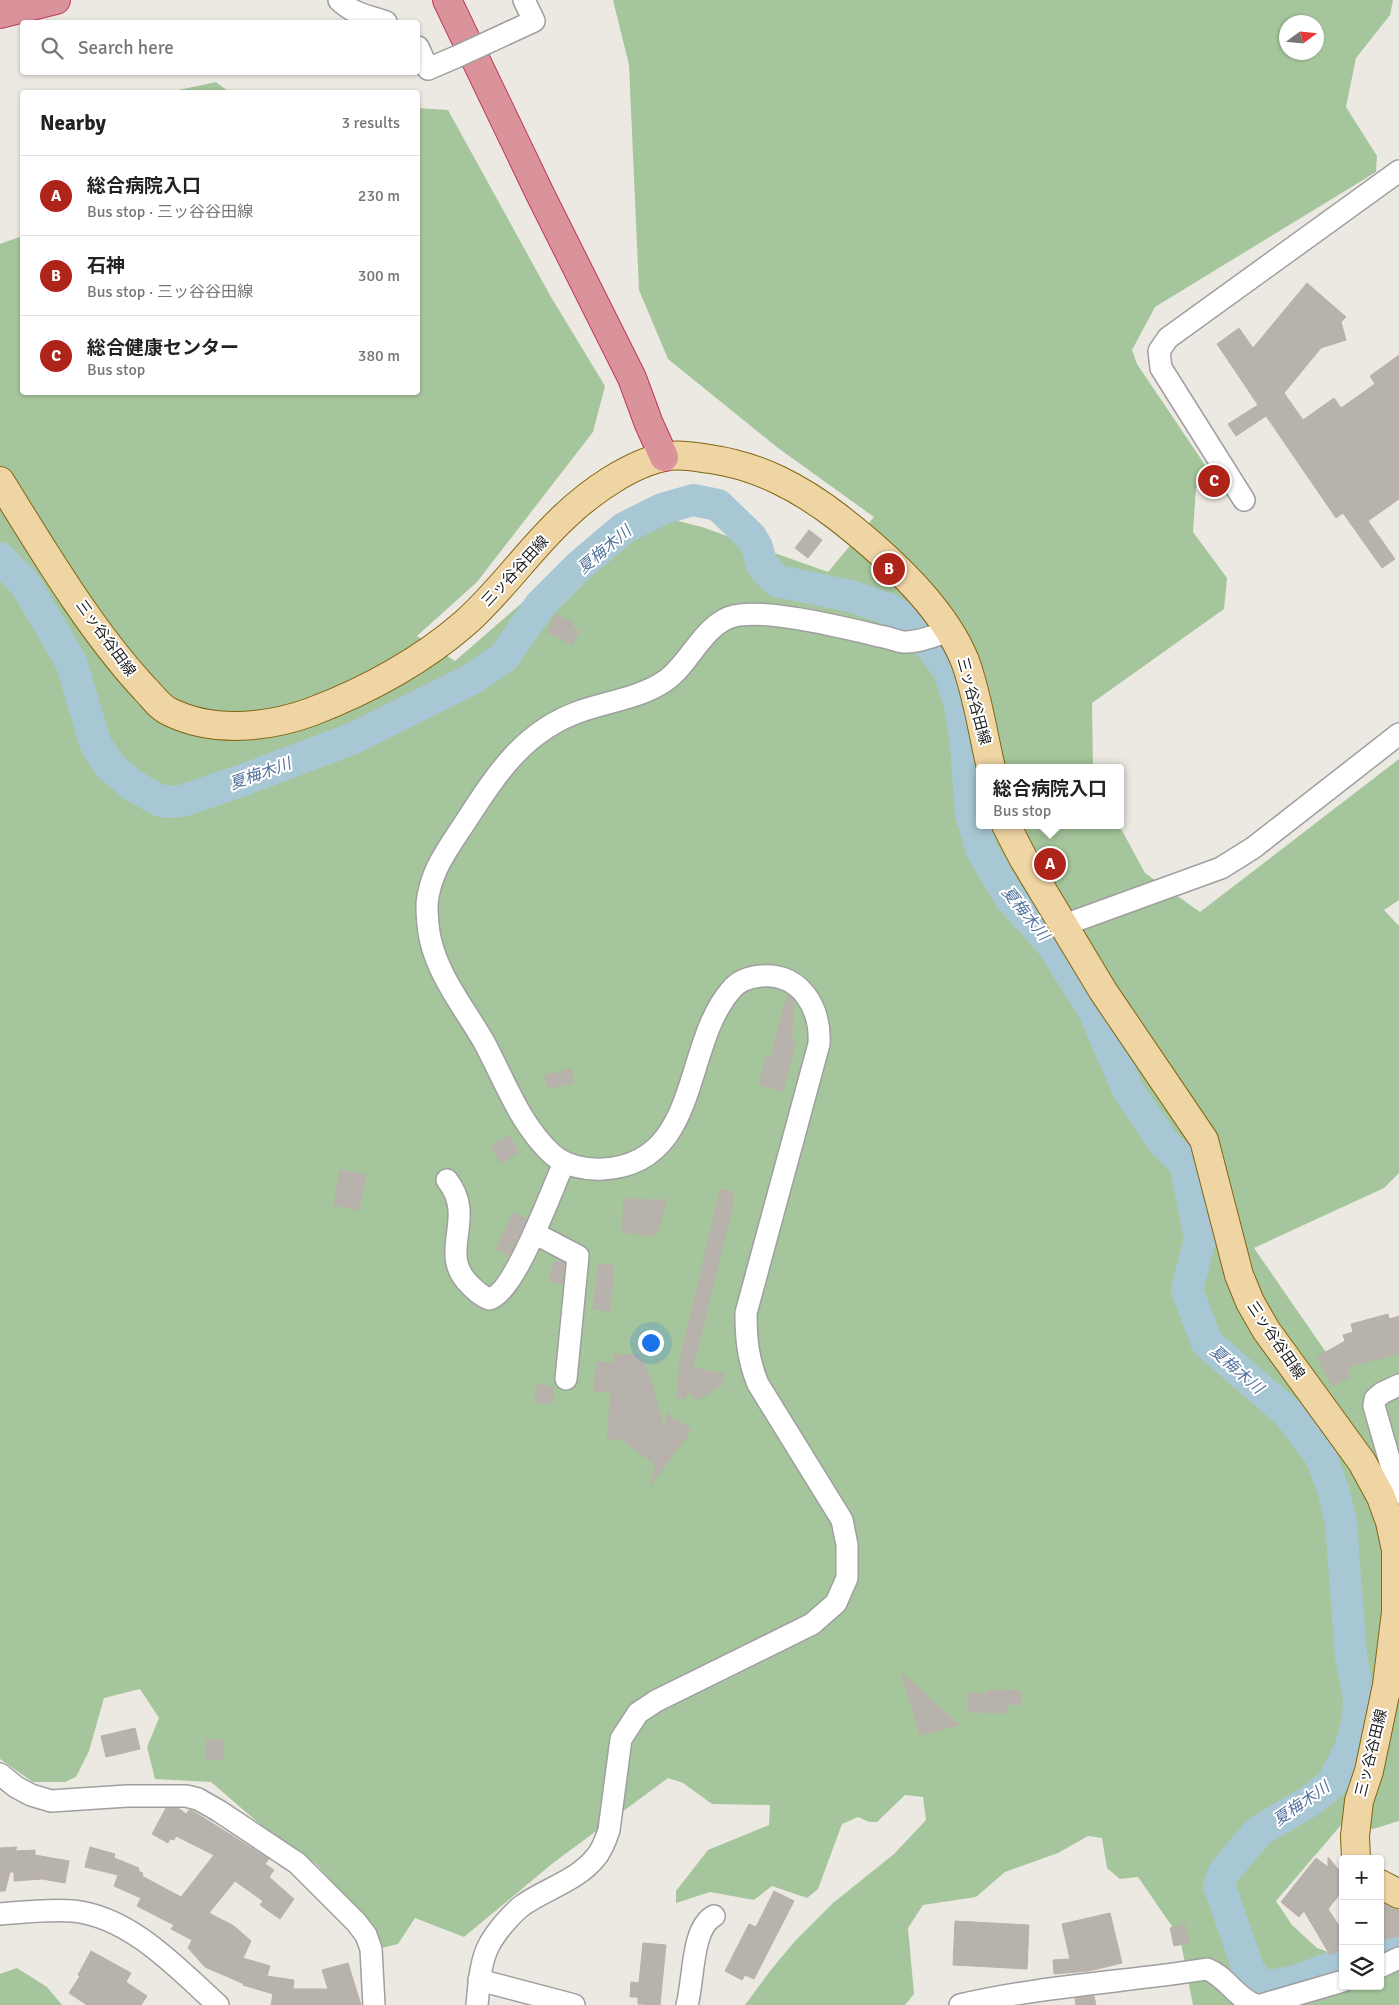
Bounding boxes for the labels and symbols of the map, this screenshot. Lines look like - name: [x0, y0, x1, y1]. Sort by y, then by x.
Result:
- north arrow: [1279, 15, 1324, 60]
- pin: C: [1198, 462, 1230, 500]
- water label: 夏梅木川: [574, 520, 637, 578]
- street label: 三ッ谷谷田線: [478, 532, 552, 610]
- pin: B: [873, 550, 905, 588]
- street label: 三ッ谷谷田線: [72, 596, 140, 680]
- street label: 三ッ谷谷田線: [954, 655, 994, 747]
- water label: 夏梅木川: [227, 753, 296, 794]
- pin: A: [1034, 845, 1066, 883]
- water label: 夏梅木川: [997, 882, 1054, 946]
- street label: 三ッ谷谷田線: [1243, 1298, 1309, 1382]
- your location: [638, 1330, 664, 1356]
- water label: 夏梅木川: [1206, 1341, 1269, 1400]
- street label: 三ッ谷谷田線: [1351, 1707, 1391, 1799]
- water label: 夏梅木川: [1270, 1776, 1335, 1830]

